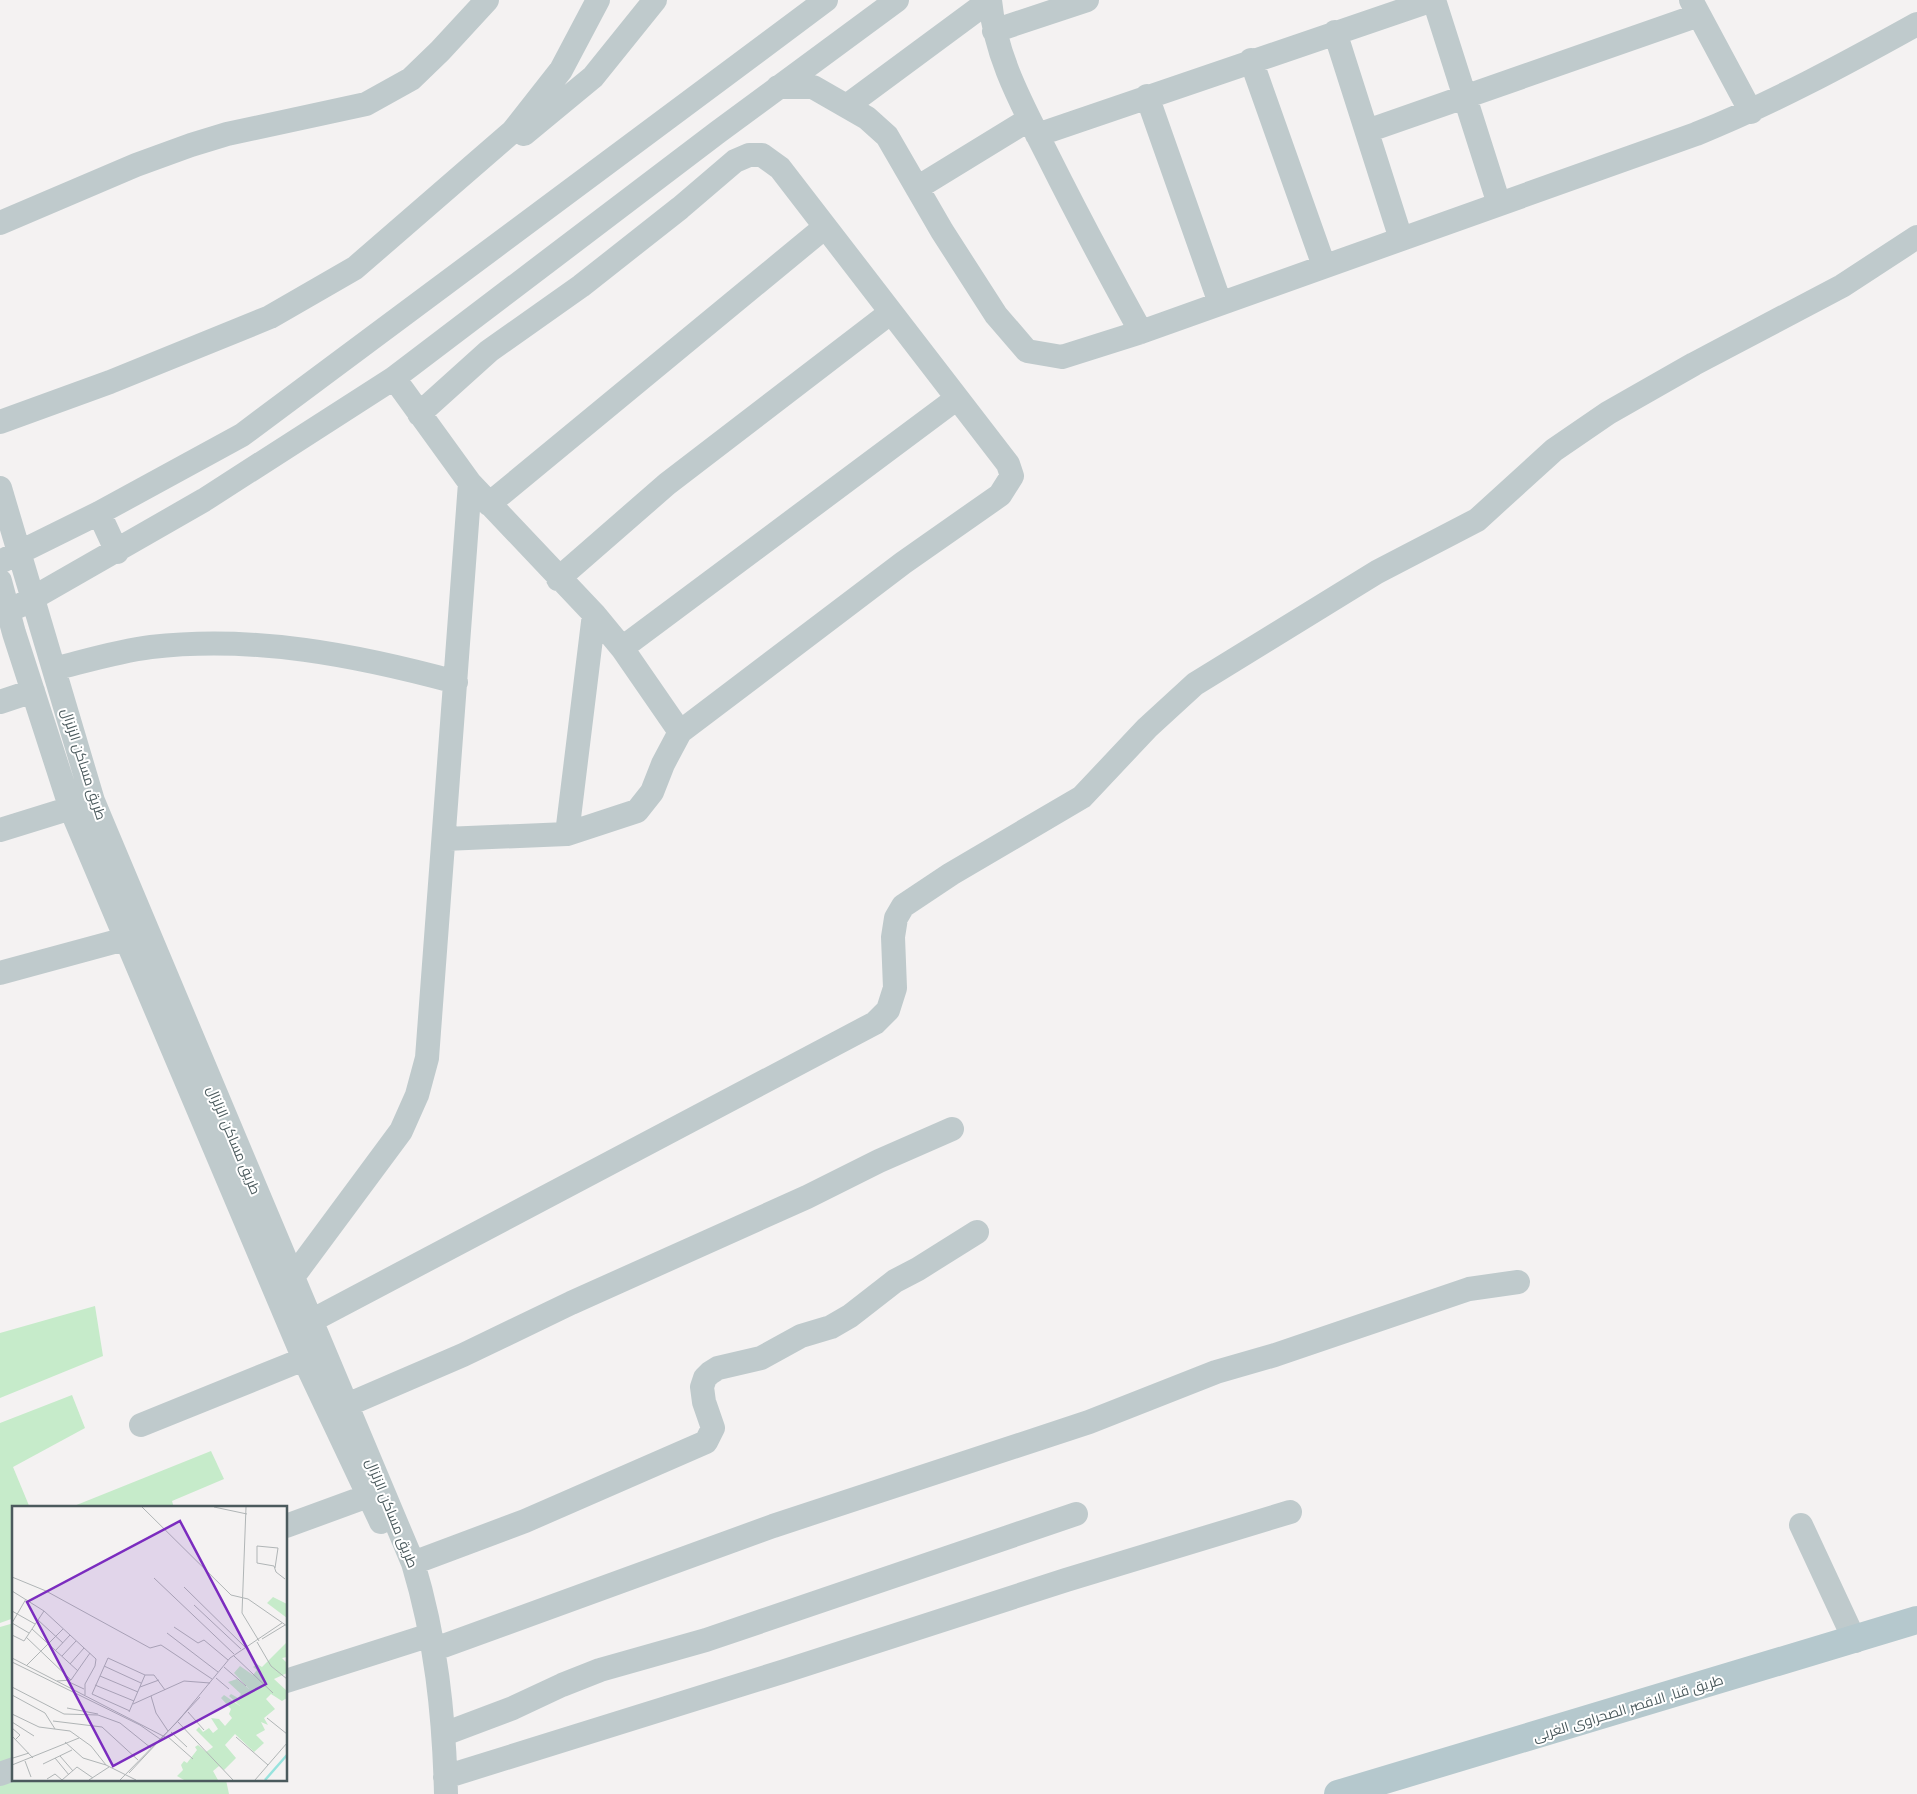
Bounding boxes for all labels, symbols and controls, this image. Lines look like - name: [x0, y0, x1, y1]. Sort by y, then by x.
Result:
- street label: طريق مساكن الزلزال: [57, 706, 110, 822]
- street label: طريق مساكن الزلزال: [203, 1083, 264, 1197]
- street label: طريق مساكن الزلزال: [362, 1456, 421, 1570]
- inset map: [12, 1506, 288, 1782]
- street label: طريق قنا, الاقصر الصحراوى الغربى: [1531, 1671, 1725, 1746]

